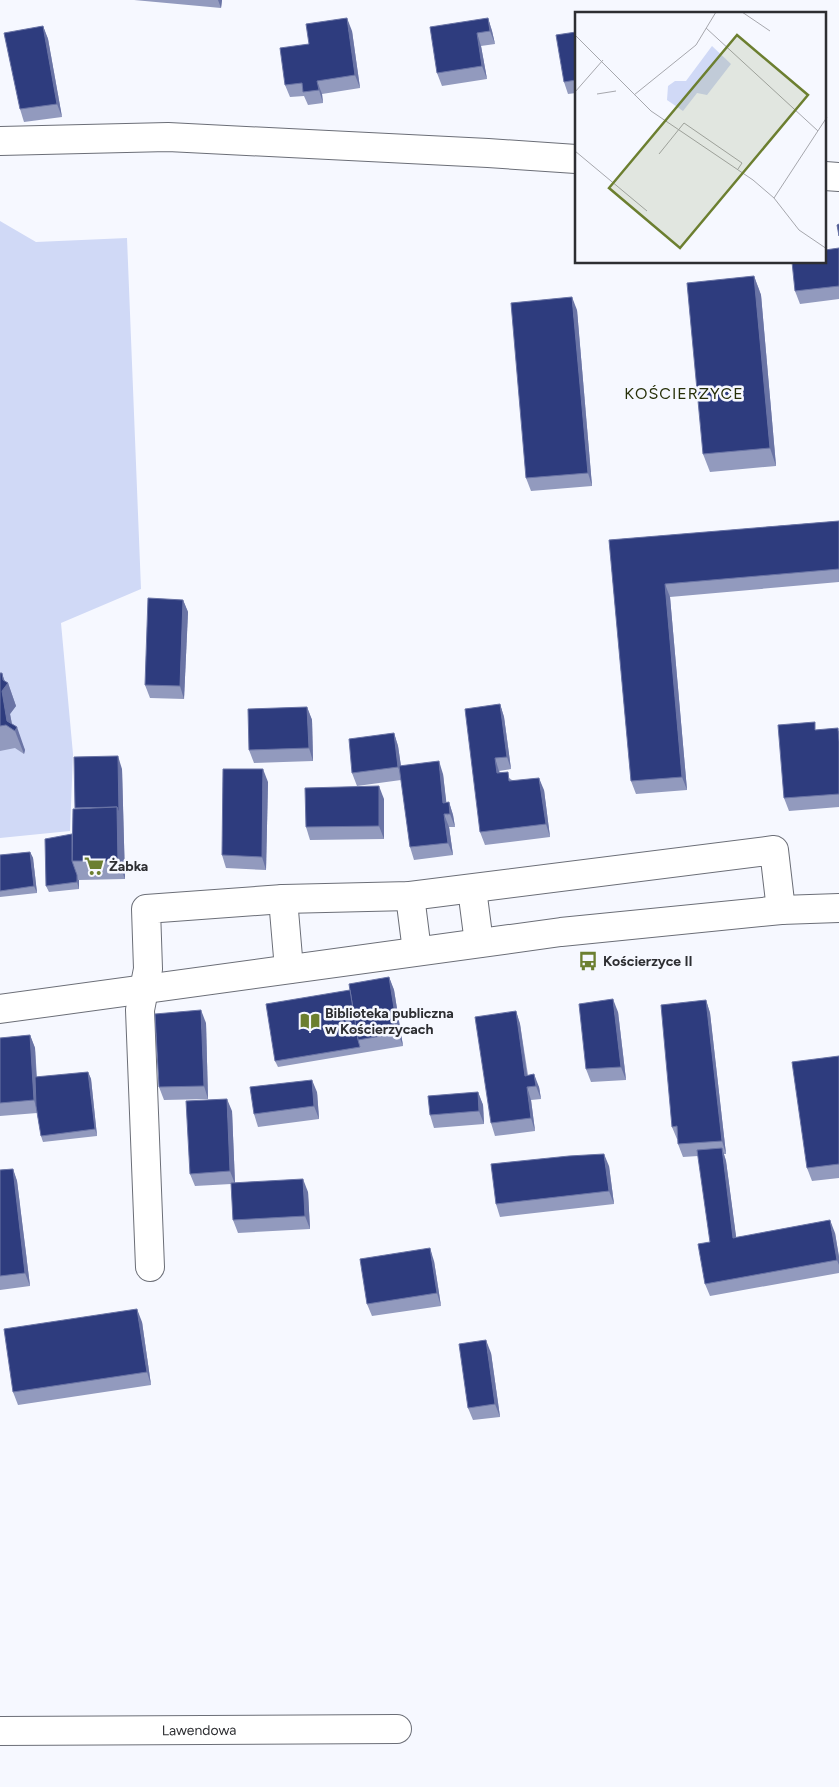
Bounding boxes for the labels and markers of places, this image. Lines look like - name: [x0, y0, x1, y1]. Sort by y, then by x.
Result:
- supermarket icon: Żabka: [83, 855, 105, 877]
- place label: Żabka: [109, 858, 148, 875]
- bus stop icon: Kościerzyce II: [577, 950, 599, 972]
- place label: Kościerzyce II: [603, 953, 693, 970]
- place label: Biblioteka publiczna w Kościerzycach: [325, 1005, 454, 1038]
- library icon: Biblioteka publiczna w Kościerzycach: [299, 1010, 321, 1032]

